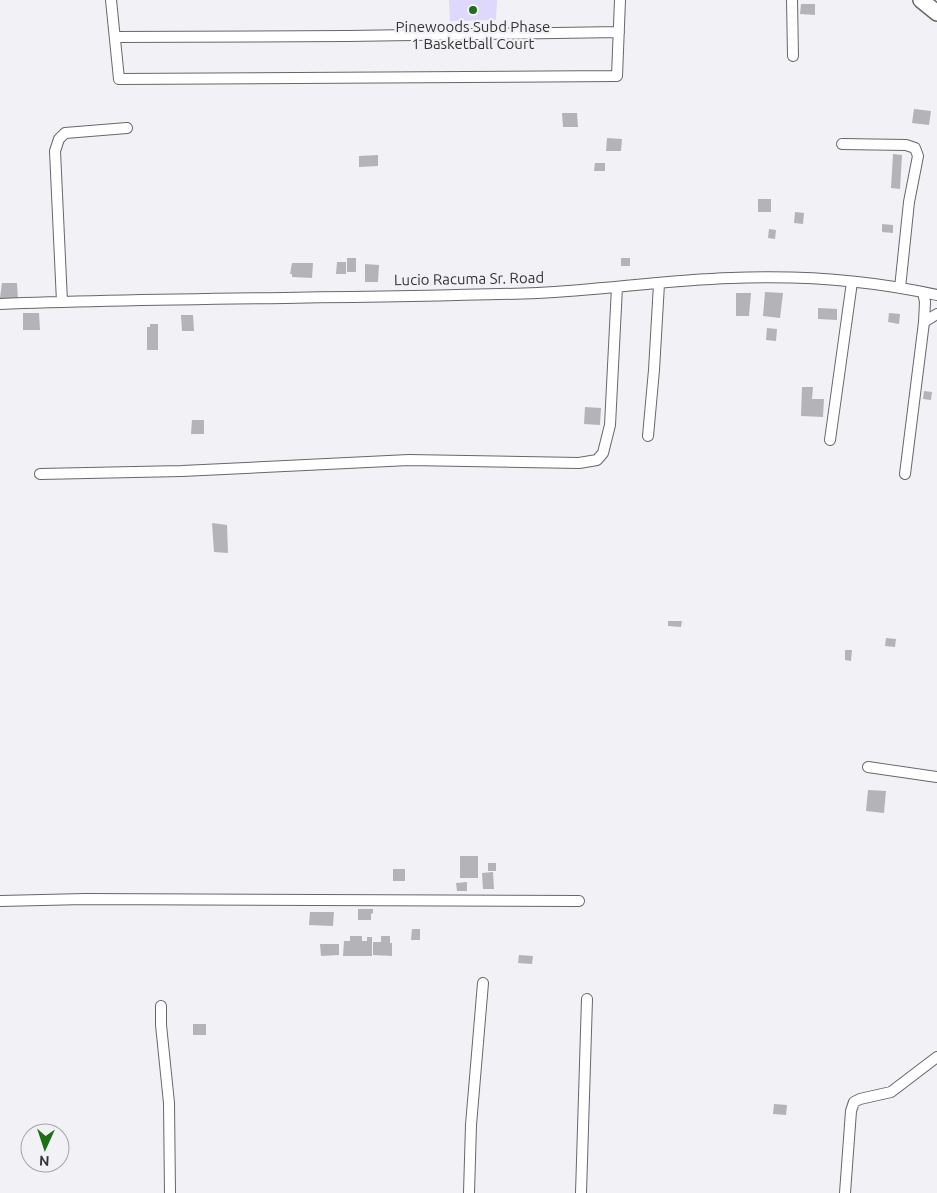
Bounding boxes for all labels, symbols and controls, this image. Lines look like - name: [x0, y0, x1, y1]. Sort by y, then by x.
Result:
- marker: Pinewoods Subd Phase 1 Basketball Court: [467, 4, 479, 16]
- place label: Pinewoods Subd Phase 1 Basketball Court: [396, 18, 550, 52]
- street label: Lucio Racuma Sr. Road: [394, 269, 544, 288]
- north arrow: [20, 1123, 70, 1173]
- text: N: [39, 1153, 50, 1169]

